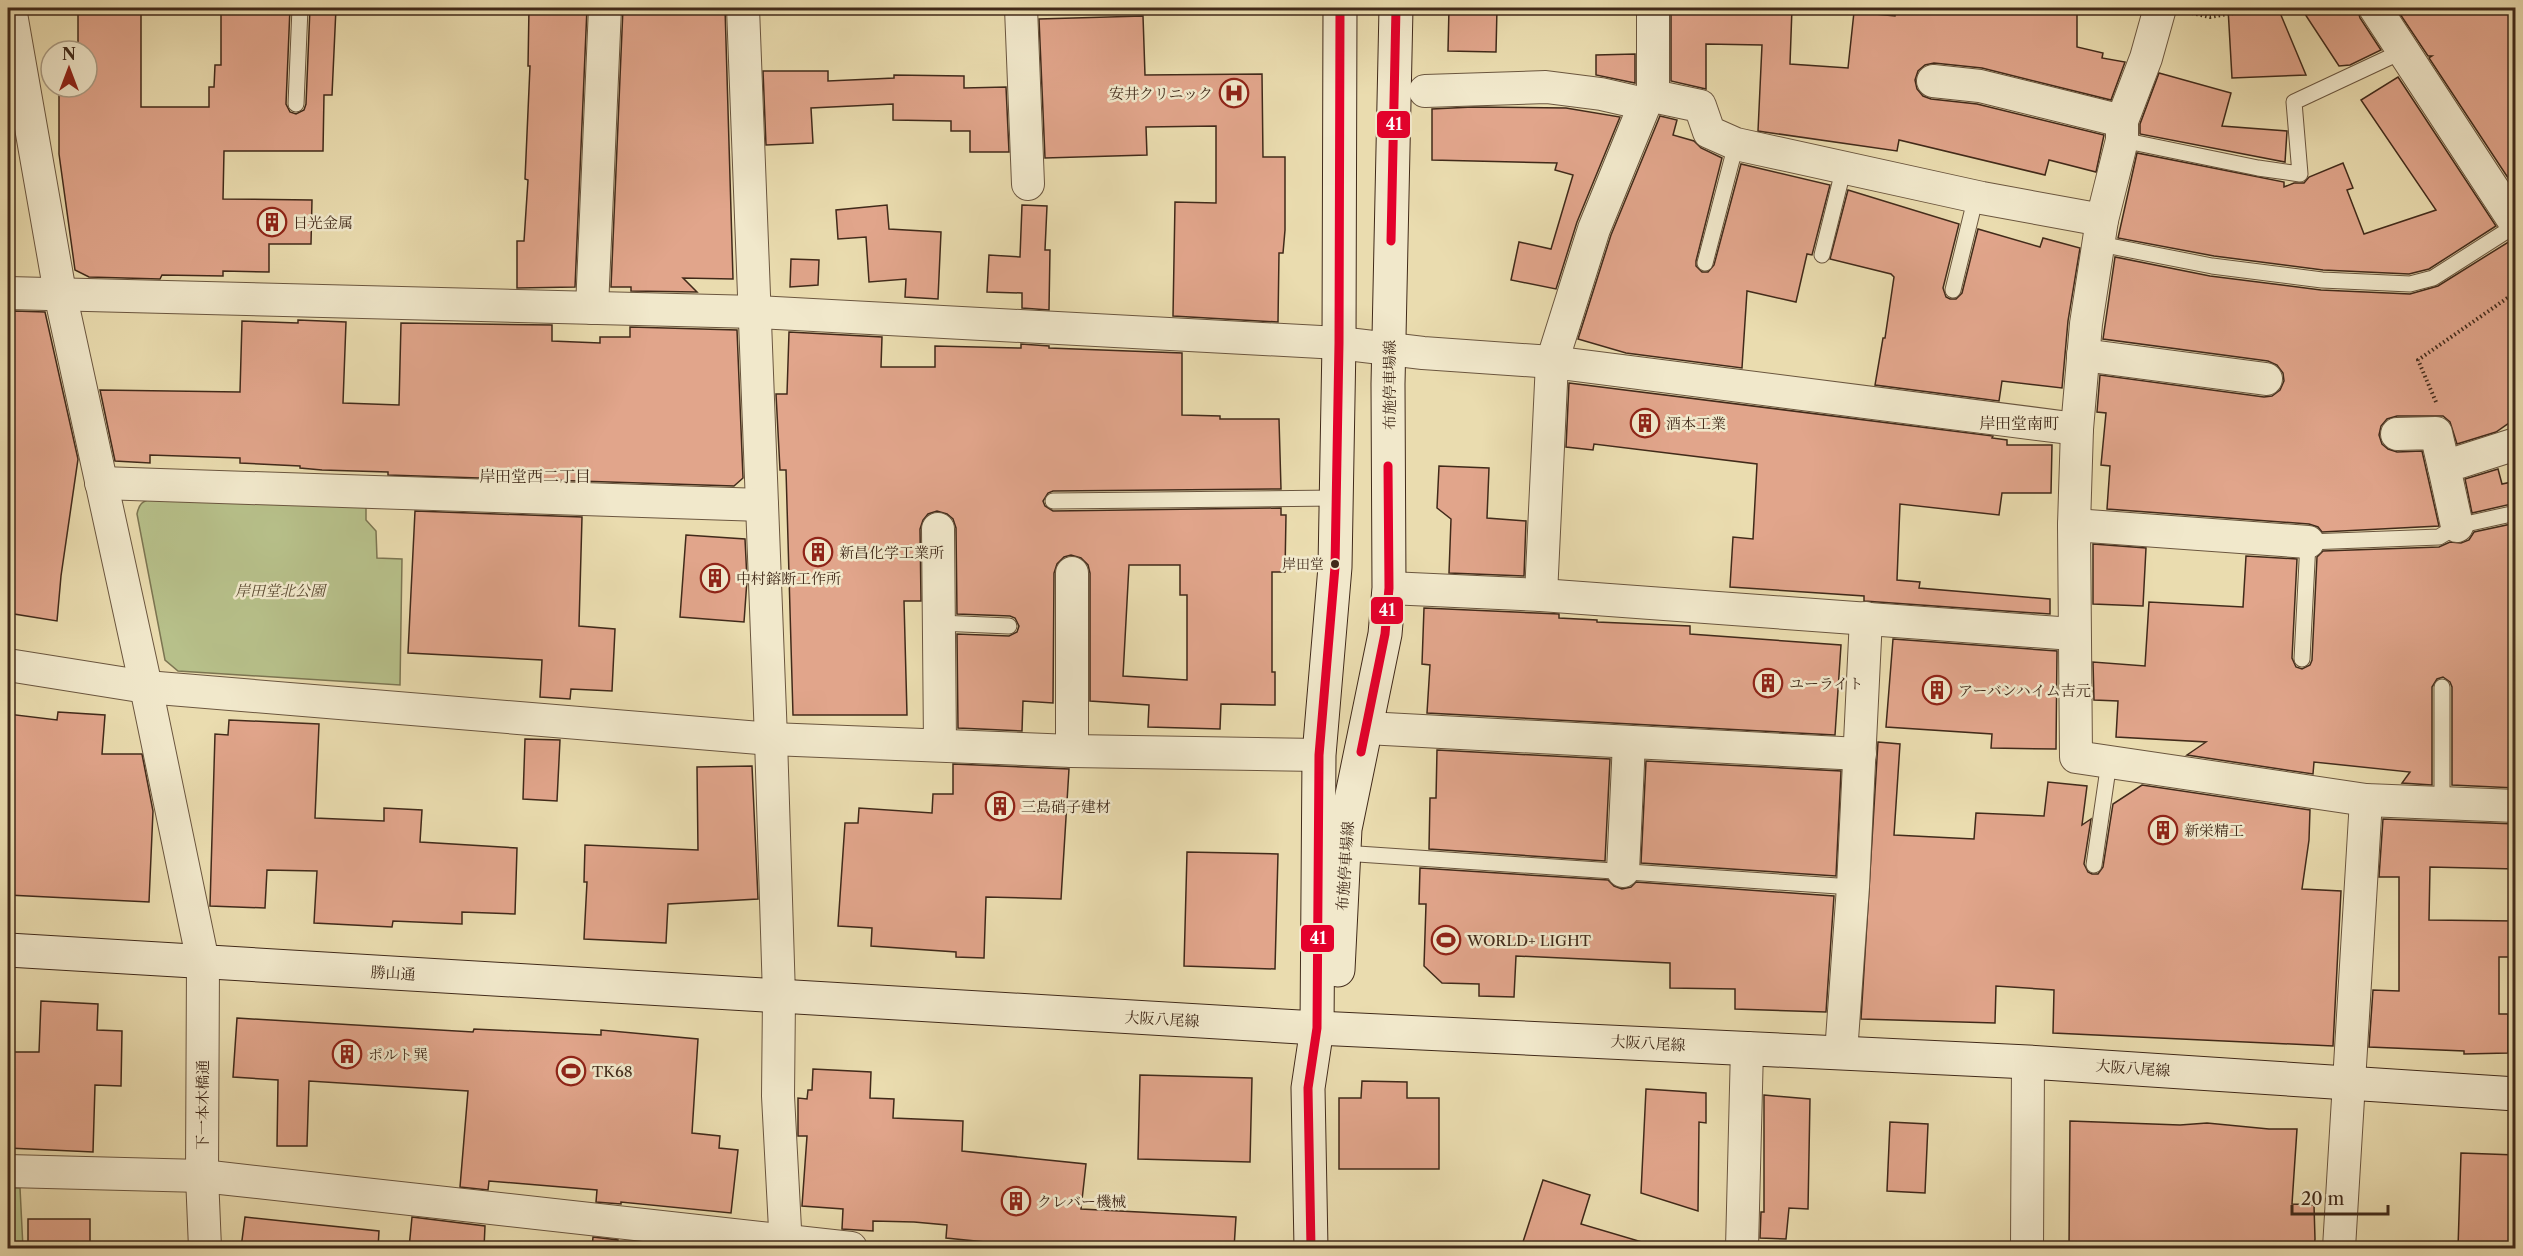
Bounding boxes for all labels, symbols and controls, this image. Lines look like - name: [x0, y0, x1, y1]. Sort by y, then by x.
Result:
- north arrow: [39, 39, 99, 99]
- text: N: [62, 44, 76, 64]
- hospital icon: 安井クリニック: [1218, 77, 1250, 109]
- place label: 安井クリニック: [1109, 84, 1213, 103]
- line badge: 41: [1376, 110, 1411, 139]
- text: 41: [1386, 114, 1403, 134]
- building icon: 日光金属: [256, 206, 288, 238]
- place label: 日光金属: [293, 213, 353, 232]
- street label: 布施停車場線: [1380, 340, 1399, 430]
- building icon: 酒本工業: [1629, 407, 1661, 439]
- district label: 岸田堂南町: [1979, 413, 2059, 433]
- place label: 酒本工業: [1666, 414, 1726, 433]
- district label: 岸田堂西二丁目: [479, 466, 591, 486]
- building icon: 新昌化学工業所: [802, 536, 834, 568]
- place label: 新昌化学工業所: [839, 543, 944, 562]
- place label: 岸田堂: [1282, 555, 1324, 573]
- marker: 岸田堂: [1329, 558, 1341, 570]
- building icon: 中村鎔断工作所: [699, 562, 731, 594]
- place label: 中村鎔断工作所: [736, 569, 841, 588]
- park label: 岸田堂北公園: [235, 581, 328, 600]
- line badge: 41: [1370, 596, 1404, 625]
- text: 41: [1379, 600, 1396, 620]
- building icon: ユーライト: [1752, 667, 1784, 699]
- place label: ユーライト: [1789, 674, 1864, 693]
- building icon: アーバンハイム吉元: [1921, 674, 1953, 706]
- place label: アーバンハイム吉元: [1958, 681, 2091, 700]
- building icon: 三島硝子建材: [984, 790, 1016, 822]
- place label: 三島硝子建材: [1021, 797, 1111, 816]
- building icon: 新栄精工: [2147, 814, 2179, 846]
- street label: 布施停車場線: [1332, 820, 1358, 912]
- place label: 新栄精工: [2184, 821, 2244, 840]
- line badge: 41: [1300, 924, 1335, 953]
- sports icon: WORLD+ LIGHT: [1430, 924, 1462, 956]
- text: 41: [1310, 928, 1327, 948]
- place label: WORLD+ LIGHT: [1466, 931, 1592, 950]
- street label: 勝山通: [370, 962, 416, 984]
- street label: 大阪八尾線: [1124, 1008, 1200, 1030]
- street label: 大阪八尾線: [1610, 1032, 1686, 1054]
- building icon: ポルト巽: [331, 1038, 363, 1070]
- place label: ポルト巽: [368, 1045, 428, 1064]
- sports icon: TK68: [555, 1055, 587, 1087]
- street label: 大阪八尾線: [2095, 1056, 2171, 1080]
- street label: 下一本木橋通: [193, 1060, 212, 1150]
- place label: TK68: [592, 1062, 633, 1081]
- scale bar: [2292, 1178, 2388, 1216]
- building icon: クレバー機械: [1000, 1185, 1032, 1217]
- text: 20 m: [2301, 1188, 2345, 1210]
- place label: クレバー機械: [1037, 1192, 1126, 1211]

